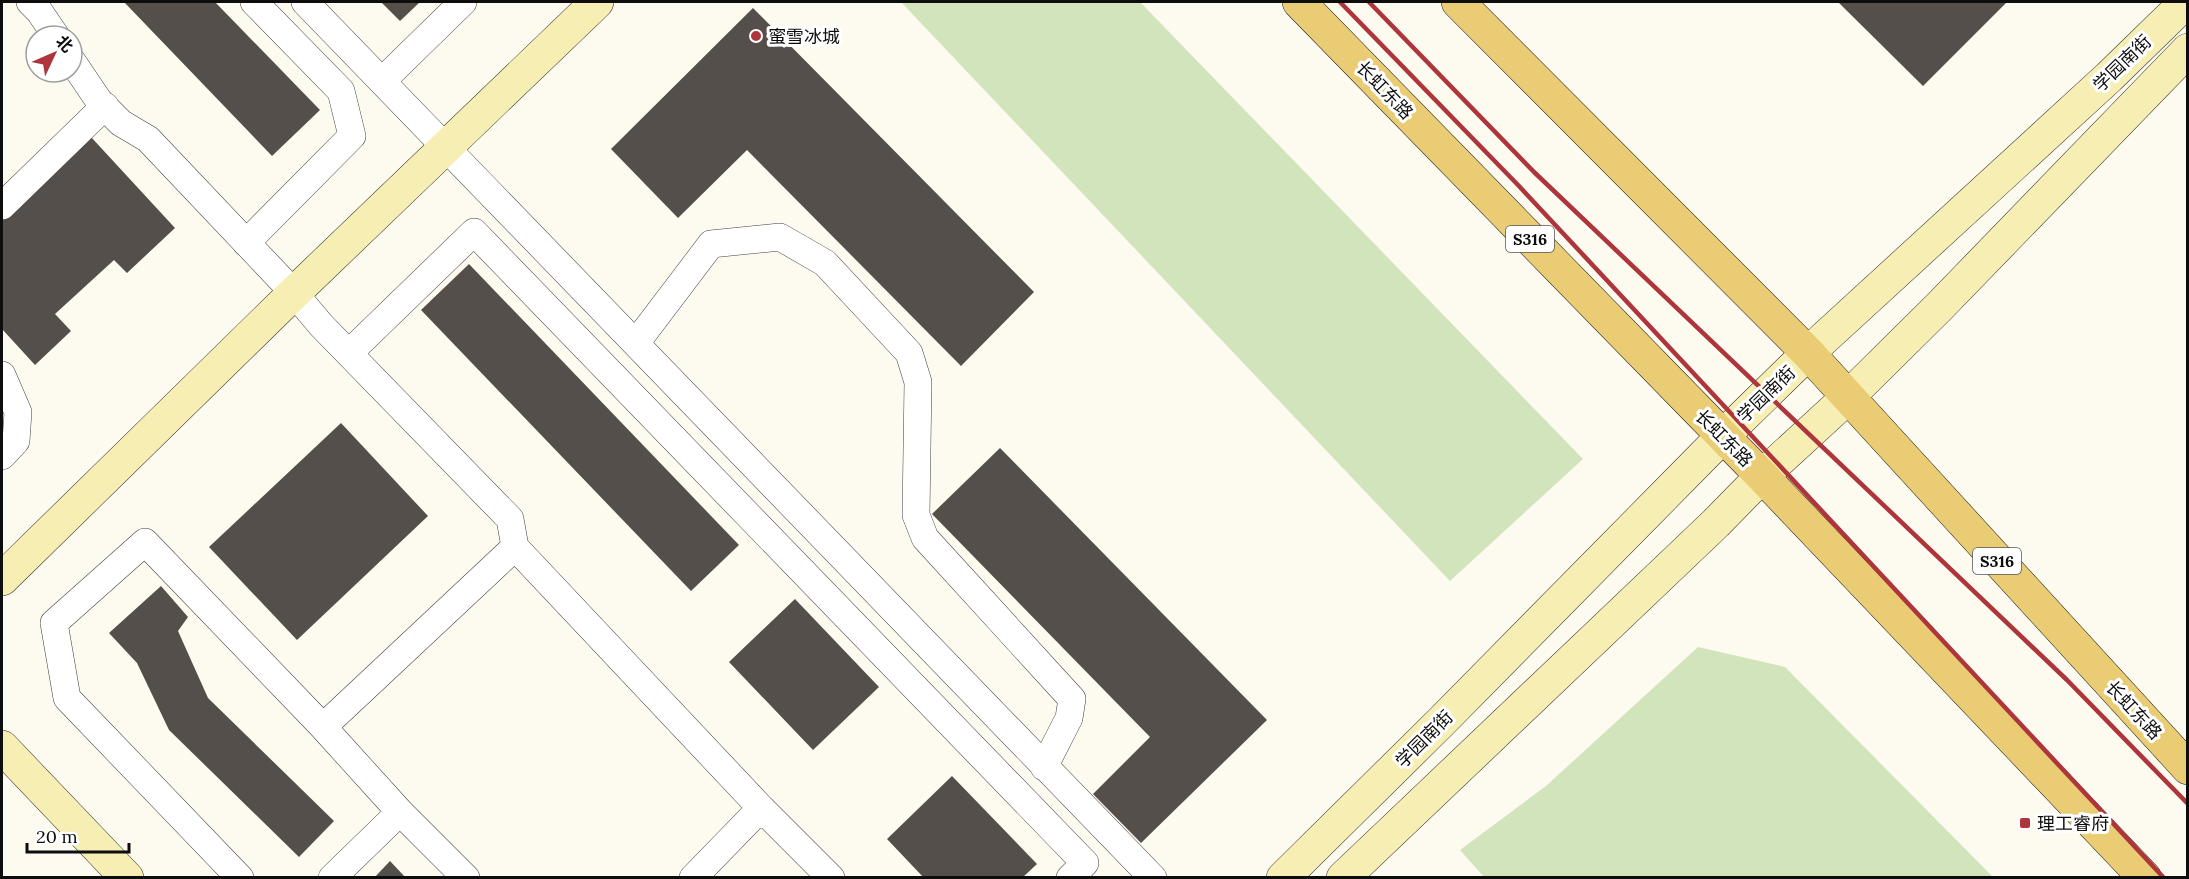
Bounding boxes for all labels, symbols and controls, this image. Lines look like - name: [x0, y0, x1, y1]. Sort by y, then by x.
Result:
- north arrow: [24, 24, 84, 84]
- place label: 蜜雪冰城: [768, 25, 840, 48]
- marker: 蜜雪冰城: [749, 29, 763, 43]
- street label: 学园南街: [2088, 30, 2156, 96]
- text: 北: [52, 31, 78, 56]
- street label: 长虹东路: [1352, 56, 1418, 124]
- road number: S316: [1506, 226, 1554, 252]
- street label: 学园南街: [1732, 361, 1800, 427]
- street label: 长虹东路: [1690, 404, 1758, 472]
- road number: S316: [1973, 548, 2021, 574]
- street label: 长虹东路: [2101, 676, 2167, 744]
- street label: 学园南街: [1390, 705, 1458, 773]
- place label: 理工睿府: [2037, 812, 2109, 835]
- scale bar: [27, 816, 129, 854]
- marker: 理工睿府: [2018, 816, 2032, 830]
- text: 20 m: [36, 825, 78, 848]

